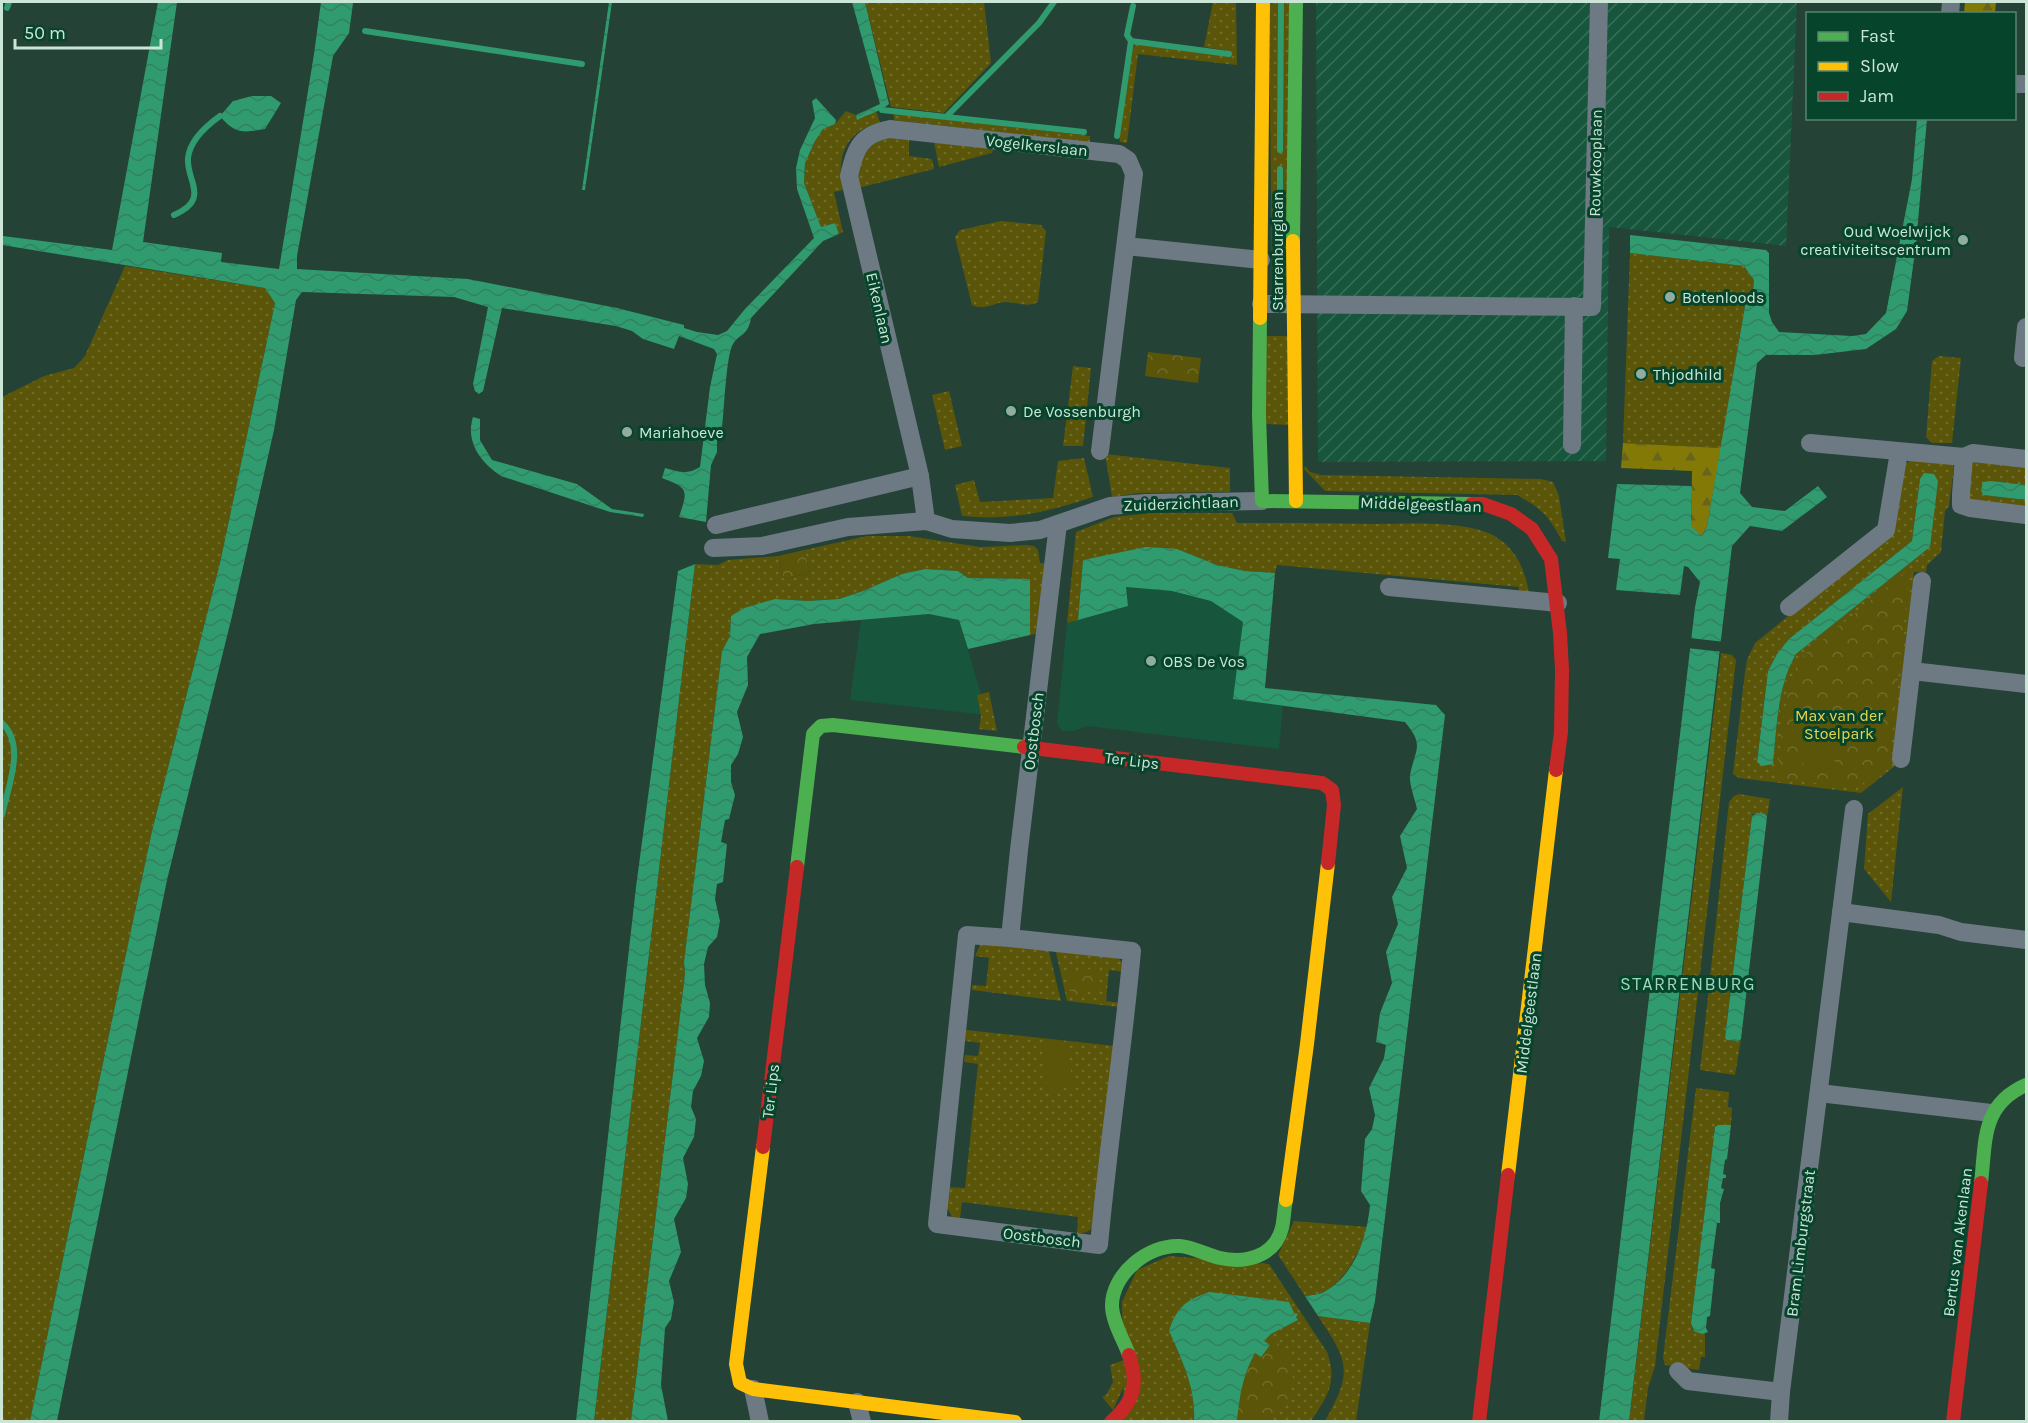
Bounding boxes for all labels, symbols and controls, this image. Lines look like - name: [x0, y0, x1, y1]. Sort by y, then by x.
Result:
- scale bar: [15, 12, 160, 50]
- legend: [1806, 12, 2016, 120]
- text: 50 m: [24, 22, 66, 44]
- text: Fast: [1860, 25, 1895, 47]
- text: Slow: [1860, 55, 1899, 77]
- text: Jam: [1860, 85, 1894, 107]
- street label: Rouwkooplaan: [1585, 109, 1606, 217]
- street label: Vogelkerslaan: [985, 131, 1089, 160]
- street label: Starrenburglaan: [1268, 191, 1287, 311]
- place label: Oud Woelwijck creativiteitscentrum: [1800, 222, 1951, 259]
- marker: Oud Woelwijck creativiteitscentrum: [1956, 233, 1970, 247]
- street label: Eikenlaan: [862, 271, 897, 346]
- place label: Botenloods: [1682, 288, 1764, 307]
- marker: Botenloods: [1663, 290, 1677, 304]
- place label: Thjodhild: [1653, 365, 1722, 384]
- marker: Thjodhild: [1634, 367, 1648, 381]
- place label: De Vossenburgh: [1023, 402, 1141, 421]
- marker: De Vossenburgh: [1004, 404, 1018, 418]
- place label: Mariahoeve: [639, 423, 724, 442]
- marker: Mariahoeve: [620, 425, 634, 439]
- street label: Zuiderzichtlaan: [1123, 492, 1239, 515]
- street label: Middelgeestlaan: [1360, 493, 1482, 516]
- place label: OBS De Vos: [1163, 652, 1245, 671]
- marker: OBS De Vos: [1144, 654, 1158, 668]
- street label: Oostbosch: [1019, 691, 1048, 771]
- park label: Max van der Stoelpark: [1795, 706, 1883, 743]
- street label: Ter Lips: [1104, 748, 1160, 773]
- street label: Middelgeestlaan: [1512, 952, 1545, 1075]
- district label: STARRENBURG: [1620, 973, 1756, 995]
- street label: Ter Lips: [758, 1063, 783, 1119]
- street label: Bertus van Akenlaan: [1939, 1166, 1976, 1318]
- street label: Bram Limburgstraat: [1782, 1168, 1819, 1318]
- street label: Oostbosch: [1002, 1223, 1082, 1252]

